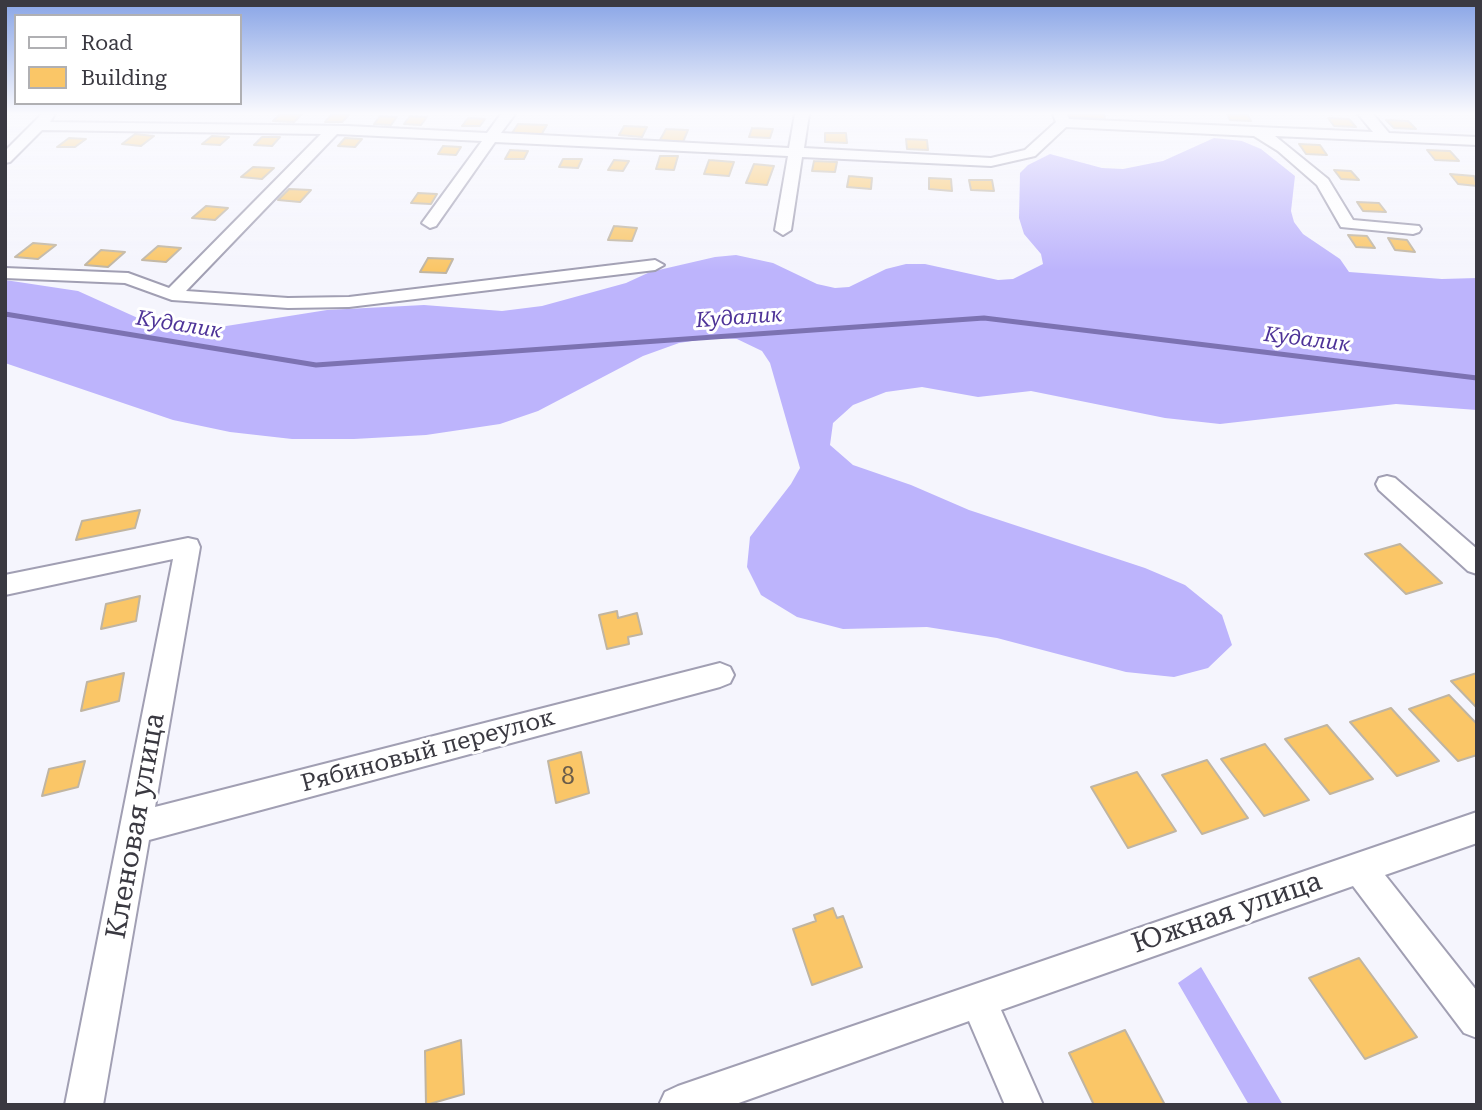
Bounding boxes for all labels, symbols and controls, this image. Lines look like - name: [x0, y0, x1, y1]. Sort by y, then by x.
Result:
- legend: [14, 14, 242, 105]
- text: Road: [81, 31, 133, 55]
- text: Building: [81, 66, 167, 90]
- water label: Кудалик: [695, 302, 783, 334]
- water label: Кудалик: [134, 306, 224, 344]
- water label: Кудалик: [1262, 322, 1352, 358]
- street label: Рябиновый переулок: [298, 703, 558, 799]
- street label: Кленовая улица: [100, 711, 172, 941]
- house number: 8: [561, 763, 575, 791]
- street label: Южная улица: [1128, 865, 1326, 961]

